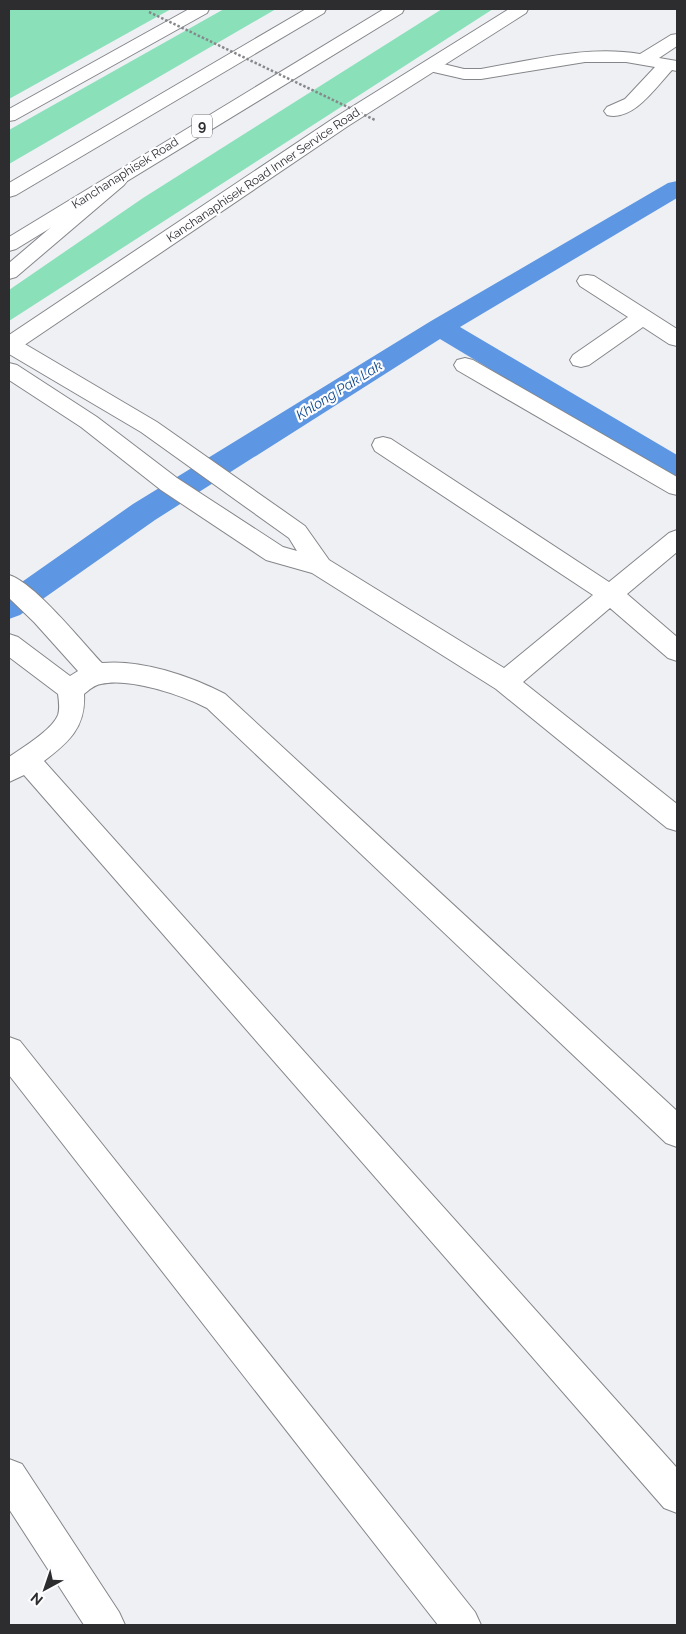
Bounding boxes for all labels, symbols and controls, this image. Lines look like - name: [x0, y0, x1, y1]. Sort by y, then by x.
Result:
- street label: Kanchanaphisek Road Inner Service Road: [164, 105, 362, 245]
- road number: 9: [192, 114, 212, 138]
- street label: Kanchanaphisek Road: [69, 134, 181, 212]
- water label: Khlong Pak Lak: [293, 357, 386, 423]
- north arrow: [20, 1564, 70, 1614]
- text: N: [27, 1589, 46, 1609]

